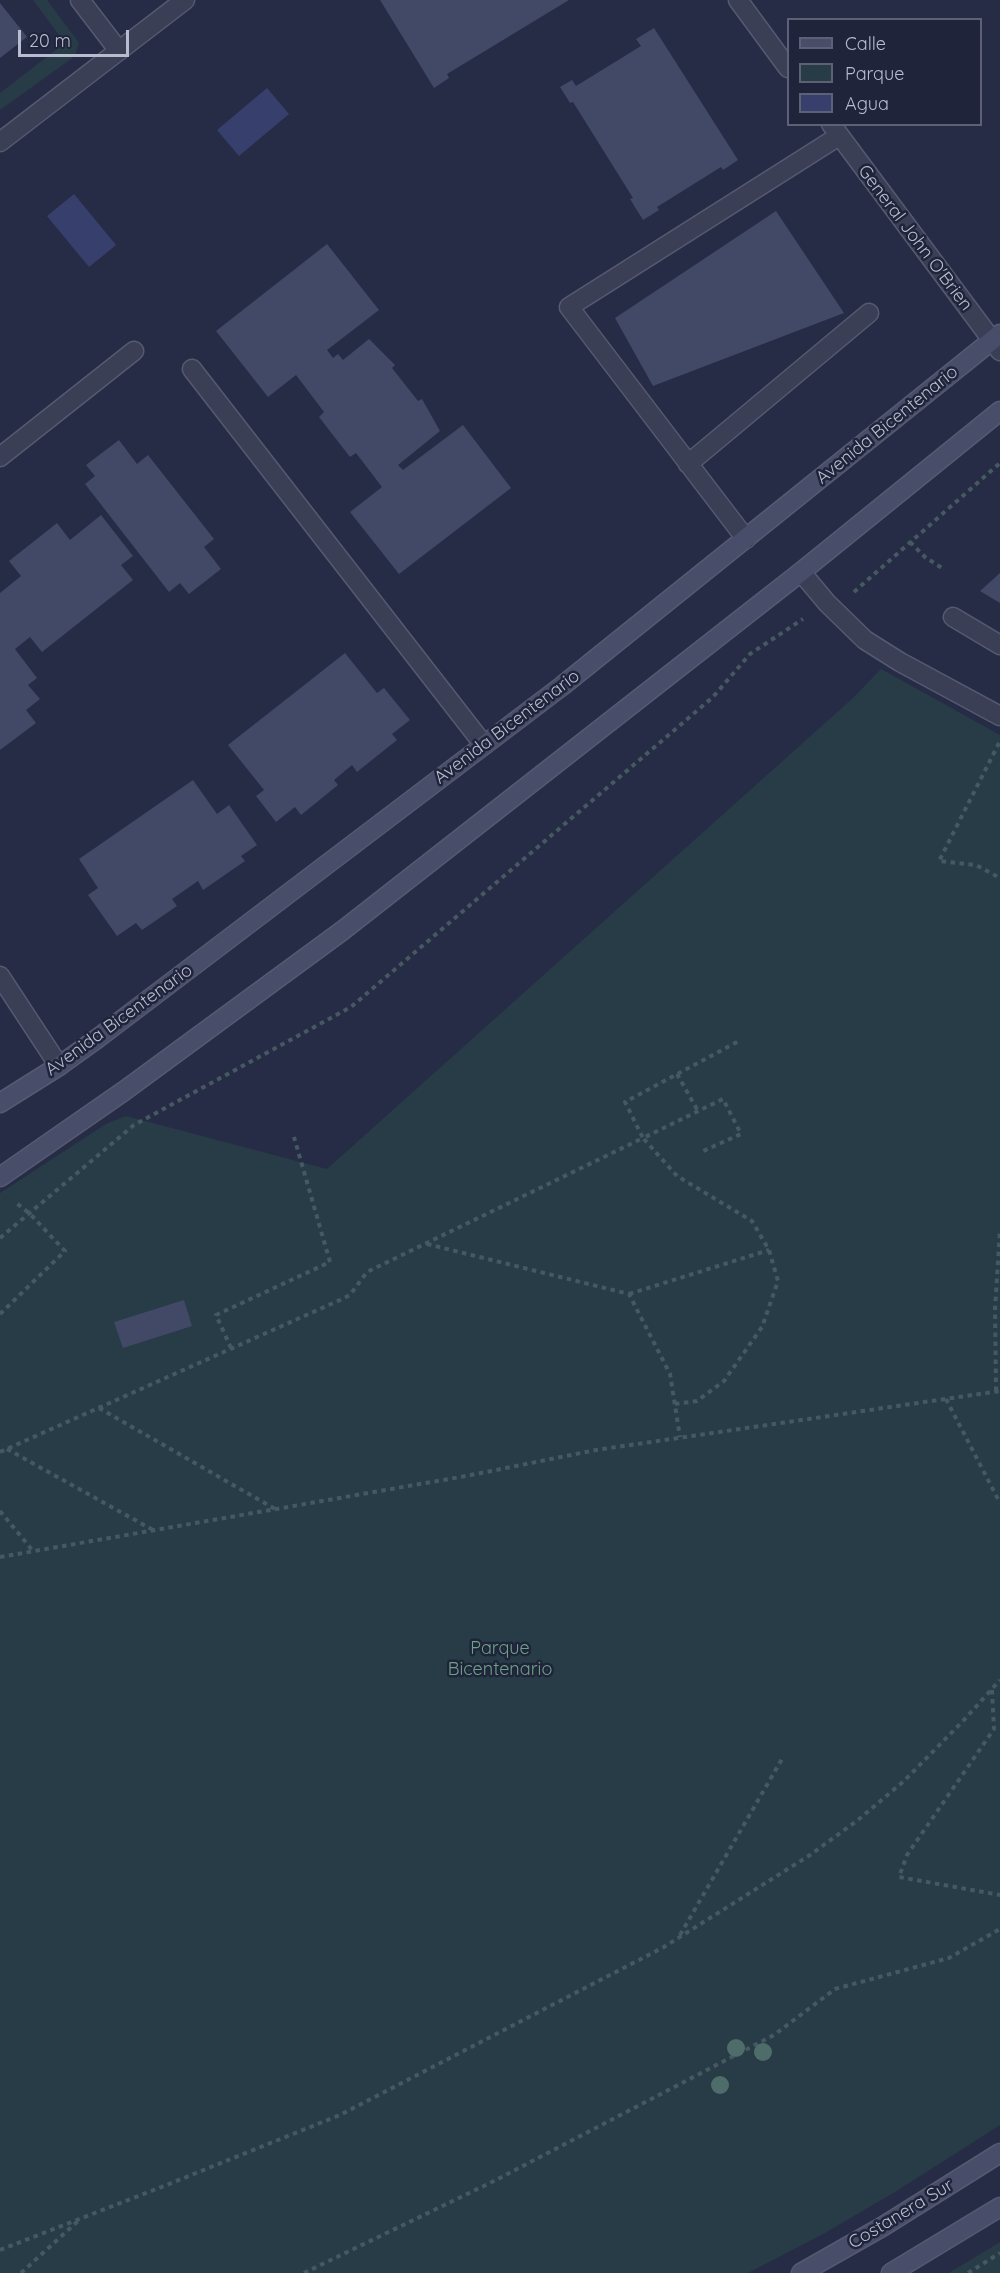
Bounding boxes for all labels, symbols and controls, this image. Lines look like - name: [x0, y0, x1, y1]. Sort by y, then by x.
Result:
- scale bar: [21, 18, 132, 56]
- legend: [787, 18, 982, 126]
- text: 20 m: [29, 29, 71, 52]
- text: Calle: [845, 32, 886, 55]
- text: Parque: [845, 62, 904, 85]
- text: Agua: [845, 92, 889, 115]
- street label: General John O'Brien: [853, 161, 977, 315]
- street label: Avenida Bicentenario: [812, 361, 962, 489]
- street label: Avenida Bicentenario: [430, 665, 584, 789]
- street label: Avenida Bicentenario: [41, 959, 197, 1081]
- park label: Parque Bicentenario: [448, 1638, 552, 1680]
- street label: Costanera Sur: [845, 2174, 957, 2254]

